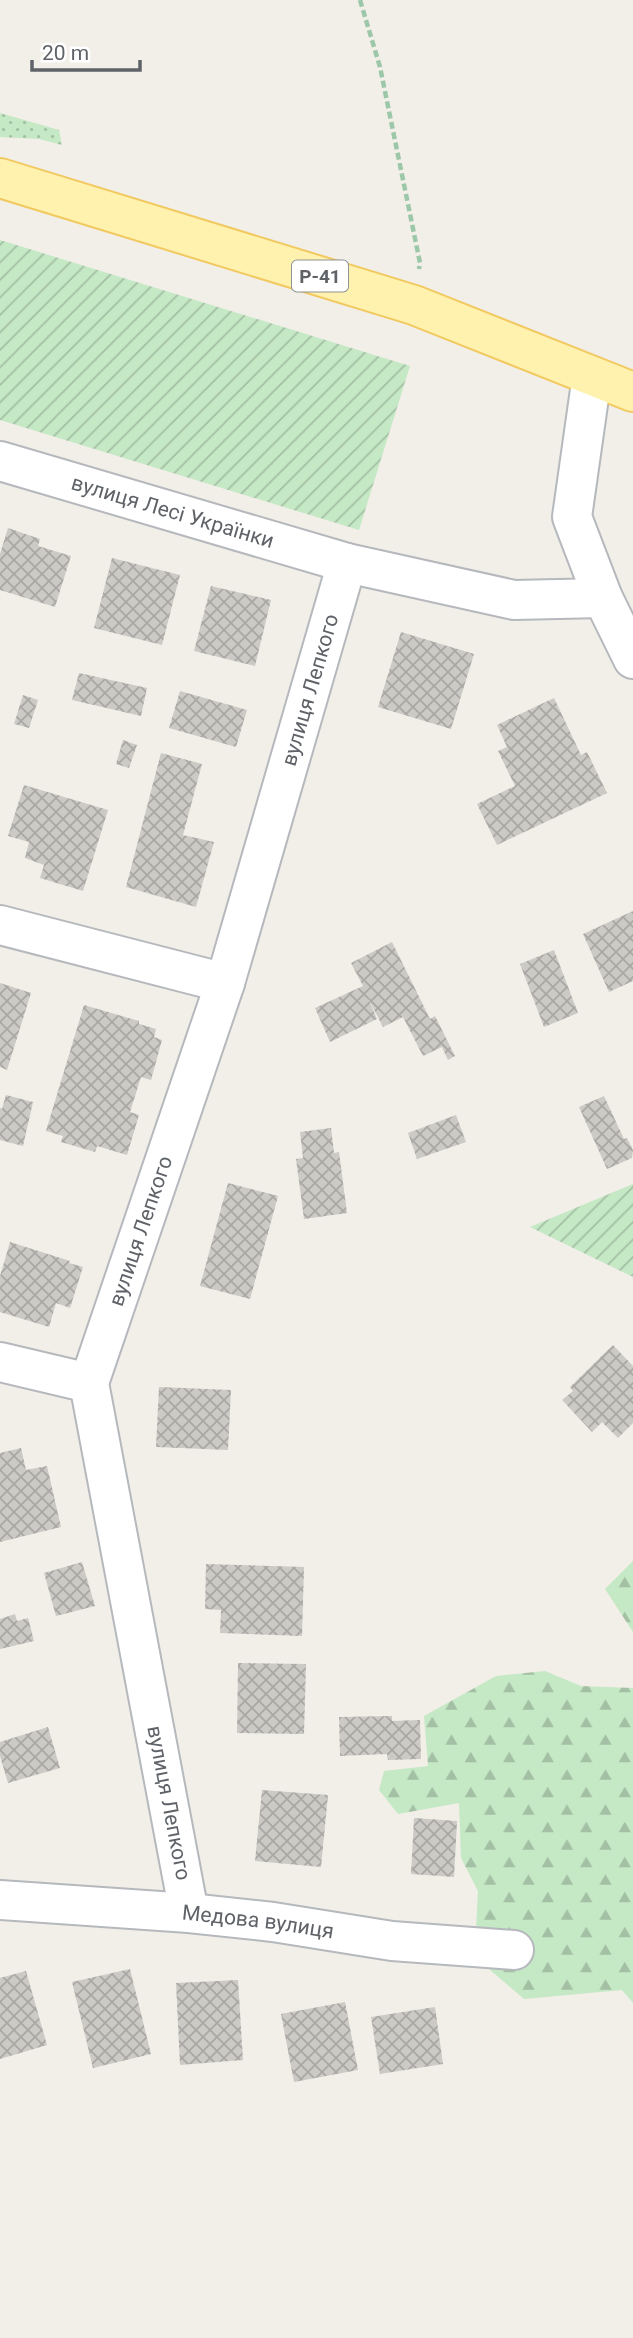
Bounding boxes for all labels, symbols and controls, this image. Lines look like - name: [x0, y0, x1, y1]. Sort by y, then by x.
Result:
- scale bar: [32, 28, 140, 72]
- text: 20 m: [42, 41, 89, 65]
- road number: Р-41: [292, 260, 348, 292]
- street label: вулиця Лесі Українки: [69, 471, 277, 553]
- street label: вулиця Лепкого: [277, 611, 344, 769]
- street label: вулиця Лепкого: [104, 1153, 177, 1309]
- street label: вулиця Лепкого: [142, 1724, 196, 1882]
- street label: Медова вулиця: [181, 1900, 336, 1944]

